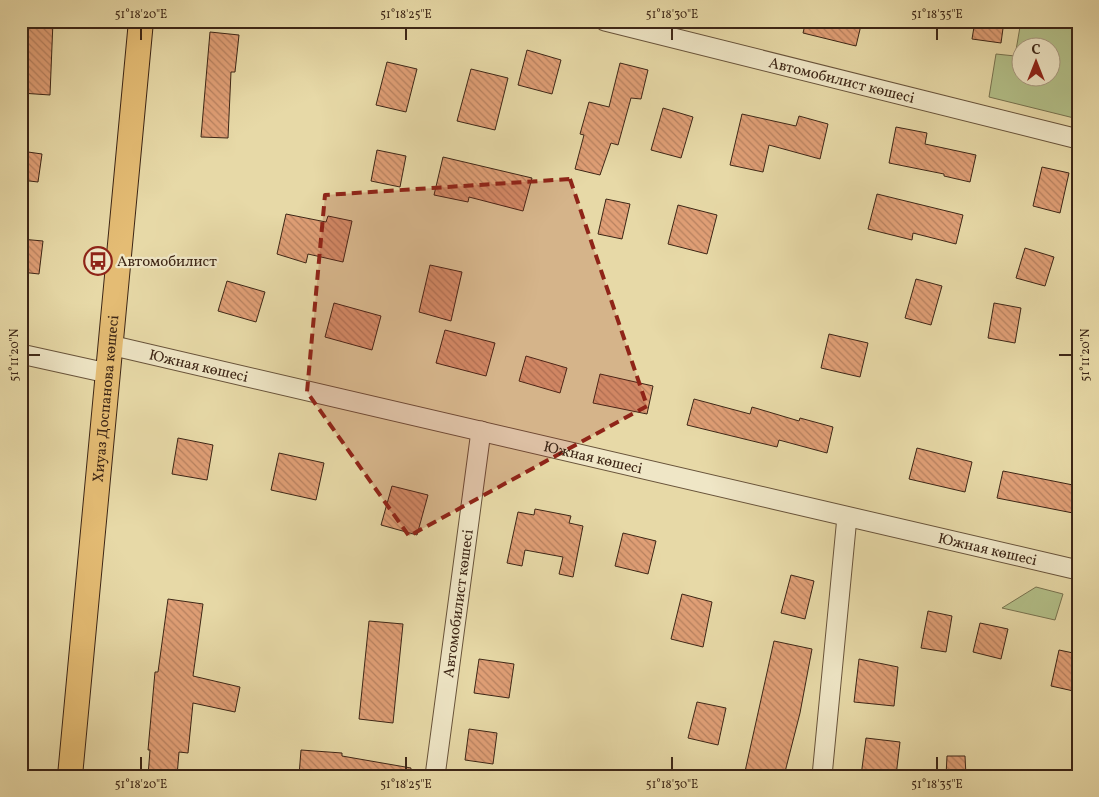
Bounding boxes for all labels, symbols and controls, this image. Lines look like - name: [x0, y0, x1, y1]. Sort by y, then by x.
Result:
- text: 51°18'20"E: [115, 7, 167, 23]
- text: 51°18'25"E: [380, 7, 432, 23]
- text: 51°18'30"E: [646, 7, 698, 23]
- text: 51°18'35"E: [911, 7, 963, 23]
- north arrow: [1012, 38, 1062, 88]
- text: С: [1031, 41, 1041, 60]
- street label: Автомобилист көшесі: [766, 53, 916, 110]
- bus stop icon: Автомобилист: [83, 246, 113, 276]
- place label: Автомобилист: [117, 252, 217, 273]
- street label: Хиуаз Доспанова көшесі: [89, 314, 125, 483]
- text: 51°11'20"N: [7, 329, 23, 381]
- text: 51°11'20"N: [1078, 329, 1094, 381]
- street label: Южная көшесі: [147, 345, 250, 389]
- street label: Южная көшесі: [541, 437, 644, 480]
- street label: Автомобилист көшесі: [439, 528, 480, 679]
- street label: Южная көшесі: [936, 529, 1039, 572]
- text: 51°18'20"E: [115, 777, 167, 793]
- text: 51°18'25"E: [380, 777, 432, 793]
- text: 51°18'30"E: [646, 777, 698, 793]
- text: 51°18'35"E: [911, 777, 963, 793]

